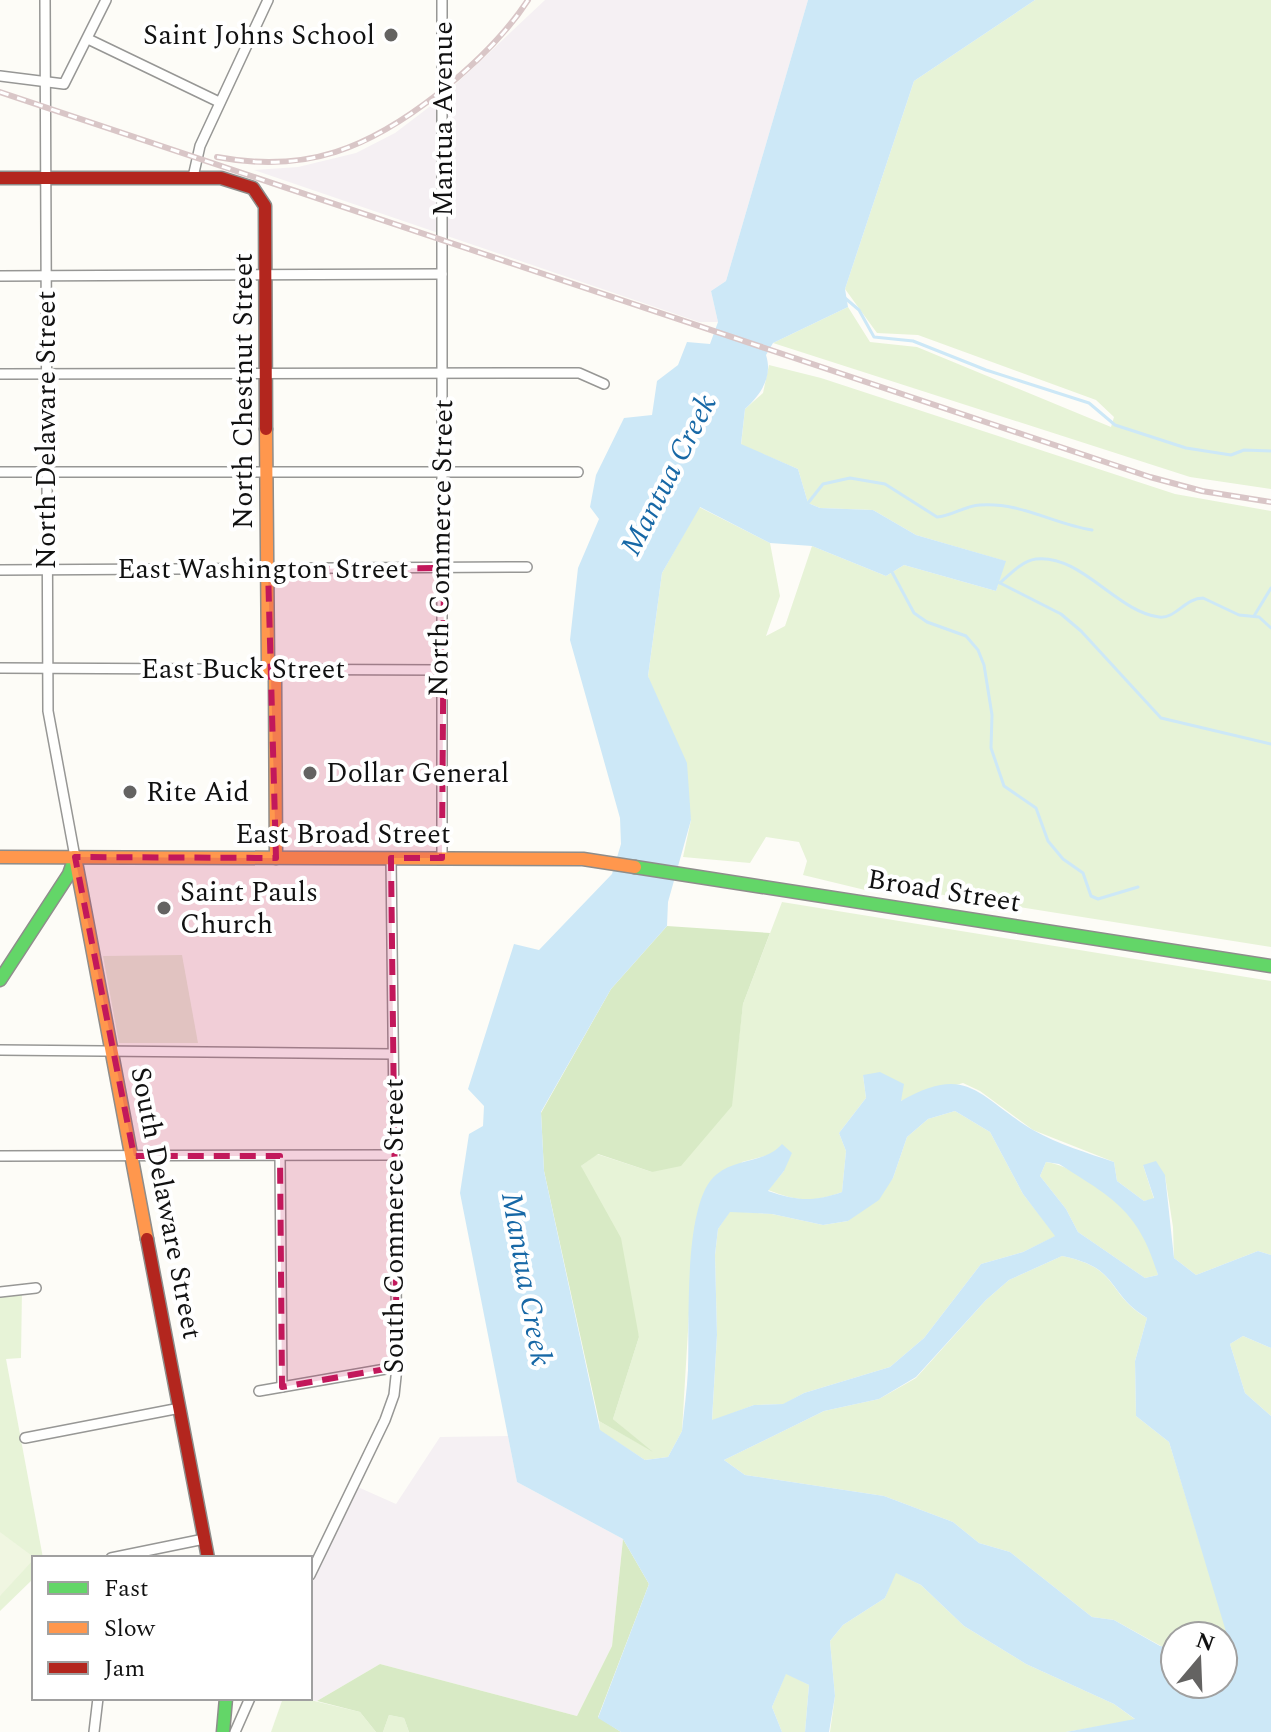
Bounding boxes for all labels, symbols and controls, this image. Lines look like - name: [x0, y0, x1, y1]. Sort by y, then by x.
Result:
- place label: Saint Johns School: [143, 14, 375, 57]
- street label: Mantua Avenue: [422, 21, 465, 217]
- marker: Saint Johns School: [382, 26, 400, 44]
- street label: North Chestnut Street: [222, 253, 265, 529]
- street label: North Delaware Street: [25, 290, 68, 569]
- water label: Mantua Creek: [609, 386, 729, 564]
- street label: North Commerce Street: [417, 399, 465, 697]
- street label: East Washington Street: [117, 548, 409, 591]
- street label: East Buck Street: [141, 648, 345, 691]
- place label: Dollar General: [326, 752, 509, 795]
- marker: Dollar General: [301, 764, 319, 782]
- place label: Rite Aid: [146, 771, 249, 814]
- marker: Rite Aid: [121, 783, 139, 801]
- street label: East Broad Street: [235, 813, 451, 856]
- street label: Broad Street: [864, 858, 1024, 924]
- place label: Saint Pauls Church: [180, 871, 318, 946]
- marker: Saint Pauls Church: [155, 899, 173, 917]
- street label: South Delaware Street: [119, 1063, 214, 1343]
- street label: South Commerce Street: [373, 1078, 416, 1374]
- water label: Mantua Creek: [488, 1188, 564, 1370]
- legend: [32, 1556, 312, 1700]
- text: Fast: [104, 1571, 149, 1607]
- text: Slow: [104, 1611, 156, 1647]
- north arrow: [1159, 1620, 1239, 1700]
- text: N: [1191, 1624, 1219, 1661]
- text: Jam: [104, 1651, 145, 1687]

